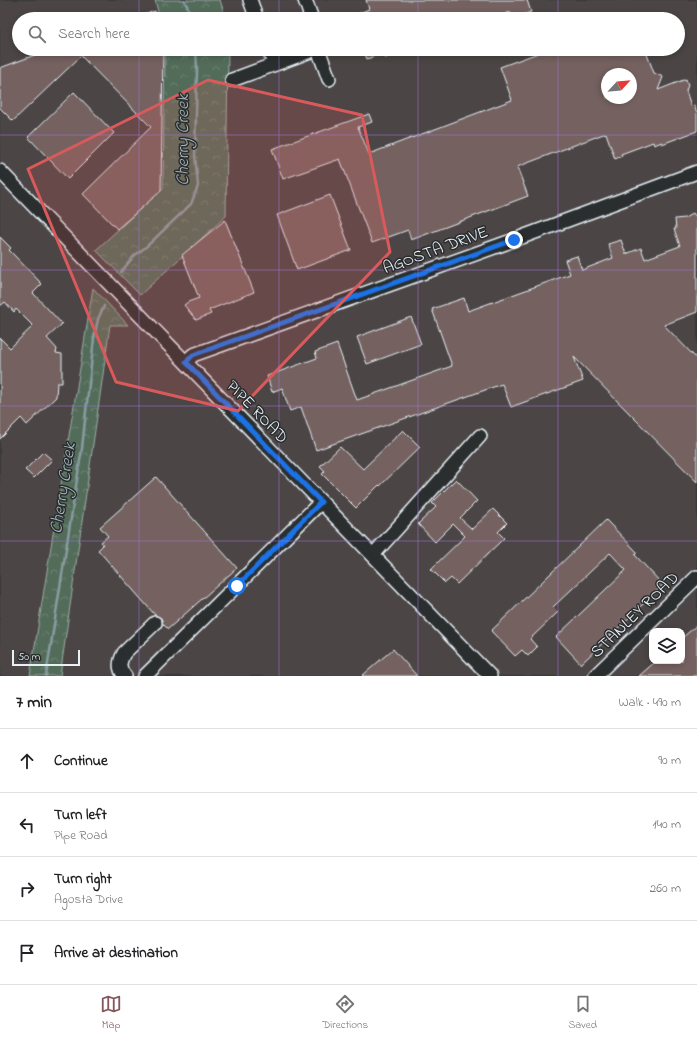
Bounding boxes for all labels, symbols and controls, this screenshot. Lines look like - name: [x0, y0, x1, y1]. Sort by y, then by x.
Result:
- search box: [12, 12, 685, 56]
- icon: search: [26, 23, 48, 45]
- text: Search here: [58, 23, 130, 45]
- north arrow: [601, 68, 637, 104]
- water label: Cherry Creek: [171, 93, 197, 186]
- street label: AGOSTA DRIVE: [379, 220, 492, 281]
- route end: [505, 231, 523, 249]
- street label: PIPE ROAD: [220, 375, 294, 449]
- water label: Cherry Creek: [44, 440, 84, 536]
- street label: STANLEY ROAD: [585, 566, 685, 664]
- route start: [228, 577, 246, 595]
- map controls: [649, 628, 685, 664]
- button: layers: [649, 628, 685, 664]
- scale bar: [12, 648, 80, 667]
- text: 50 m: [18, 649, 40, 665]
- text: 7 min: [16, 690, 52, 715]
- text: Walk · 490 m: [619, 693, 681, 712]
- icon: ahead: [16, 750, 38, 772]
- text: Continue: [54, 750, 108, 772]
- text: 90 m: [658, 751, 681, 770]
- text: Turn left: [54, 804, 107, 826]
- icon: left: [16, 814, 38, 836]
- text: 140 m: [653, 815, 681, 834]
- text: Pipe Road: [54, 826, 108, 845]
- text: Turn right: [54, 868, 112, 890]
- icon: right: [16, 878, 38, 900]
- text: 260 m: [650, 879, 681, 898]
- text: Agosta Drive: [54, 890, 123, 909]
- icon: arrive: [16, 942, 38, 964]
- text: Arrive at destination: [54, 942, 178, 964]
- tab: Map: [100, 993, 122, 1033]
- tab: Directions: [322, 993, 368, 1033]
- tab: Saved: [568, 993, 597, 1033]

